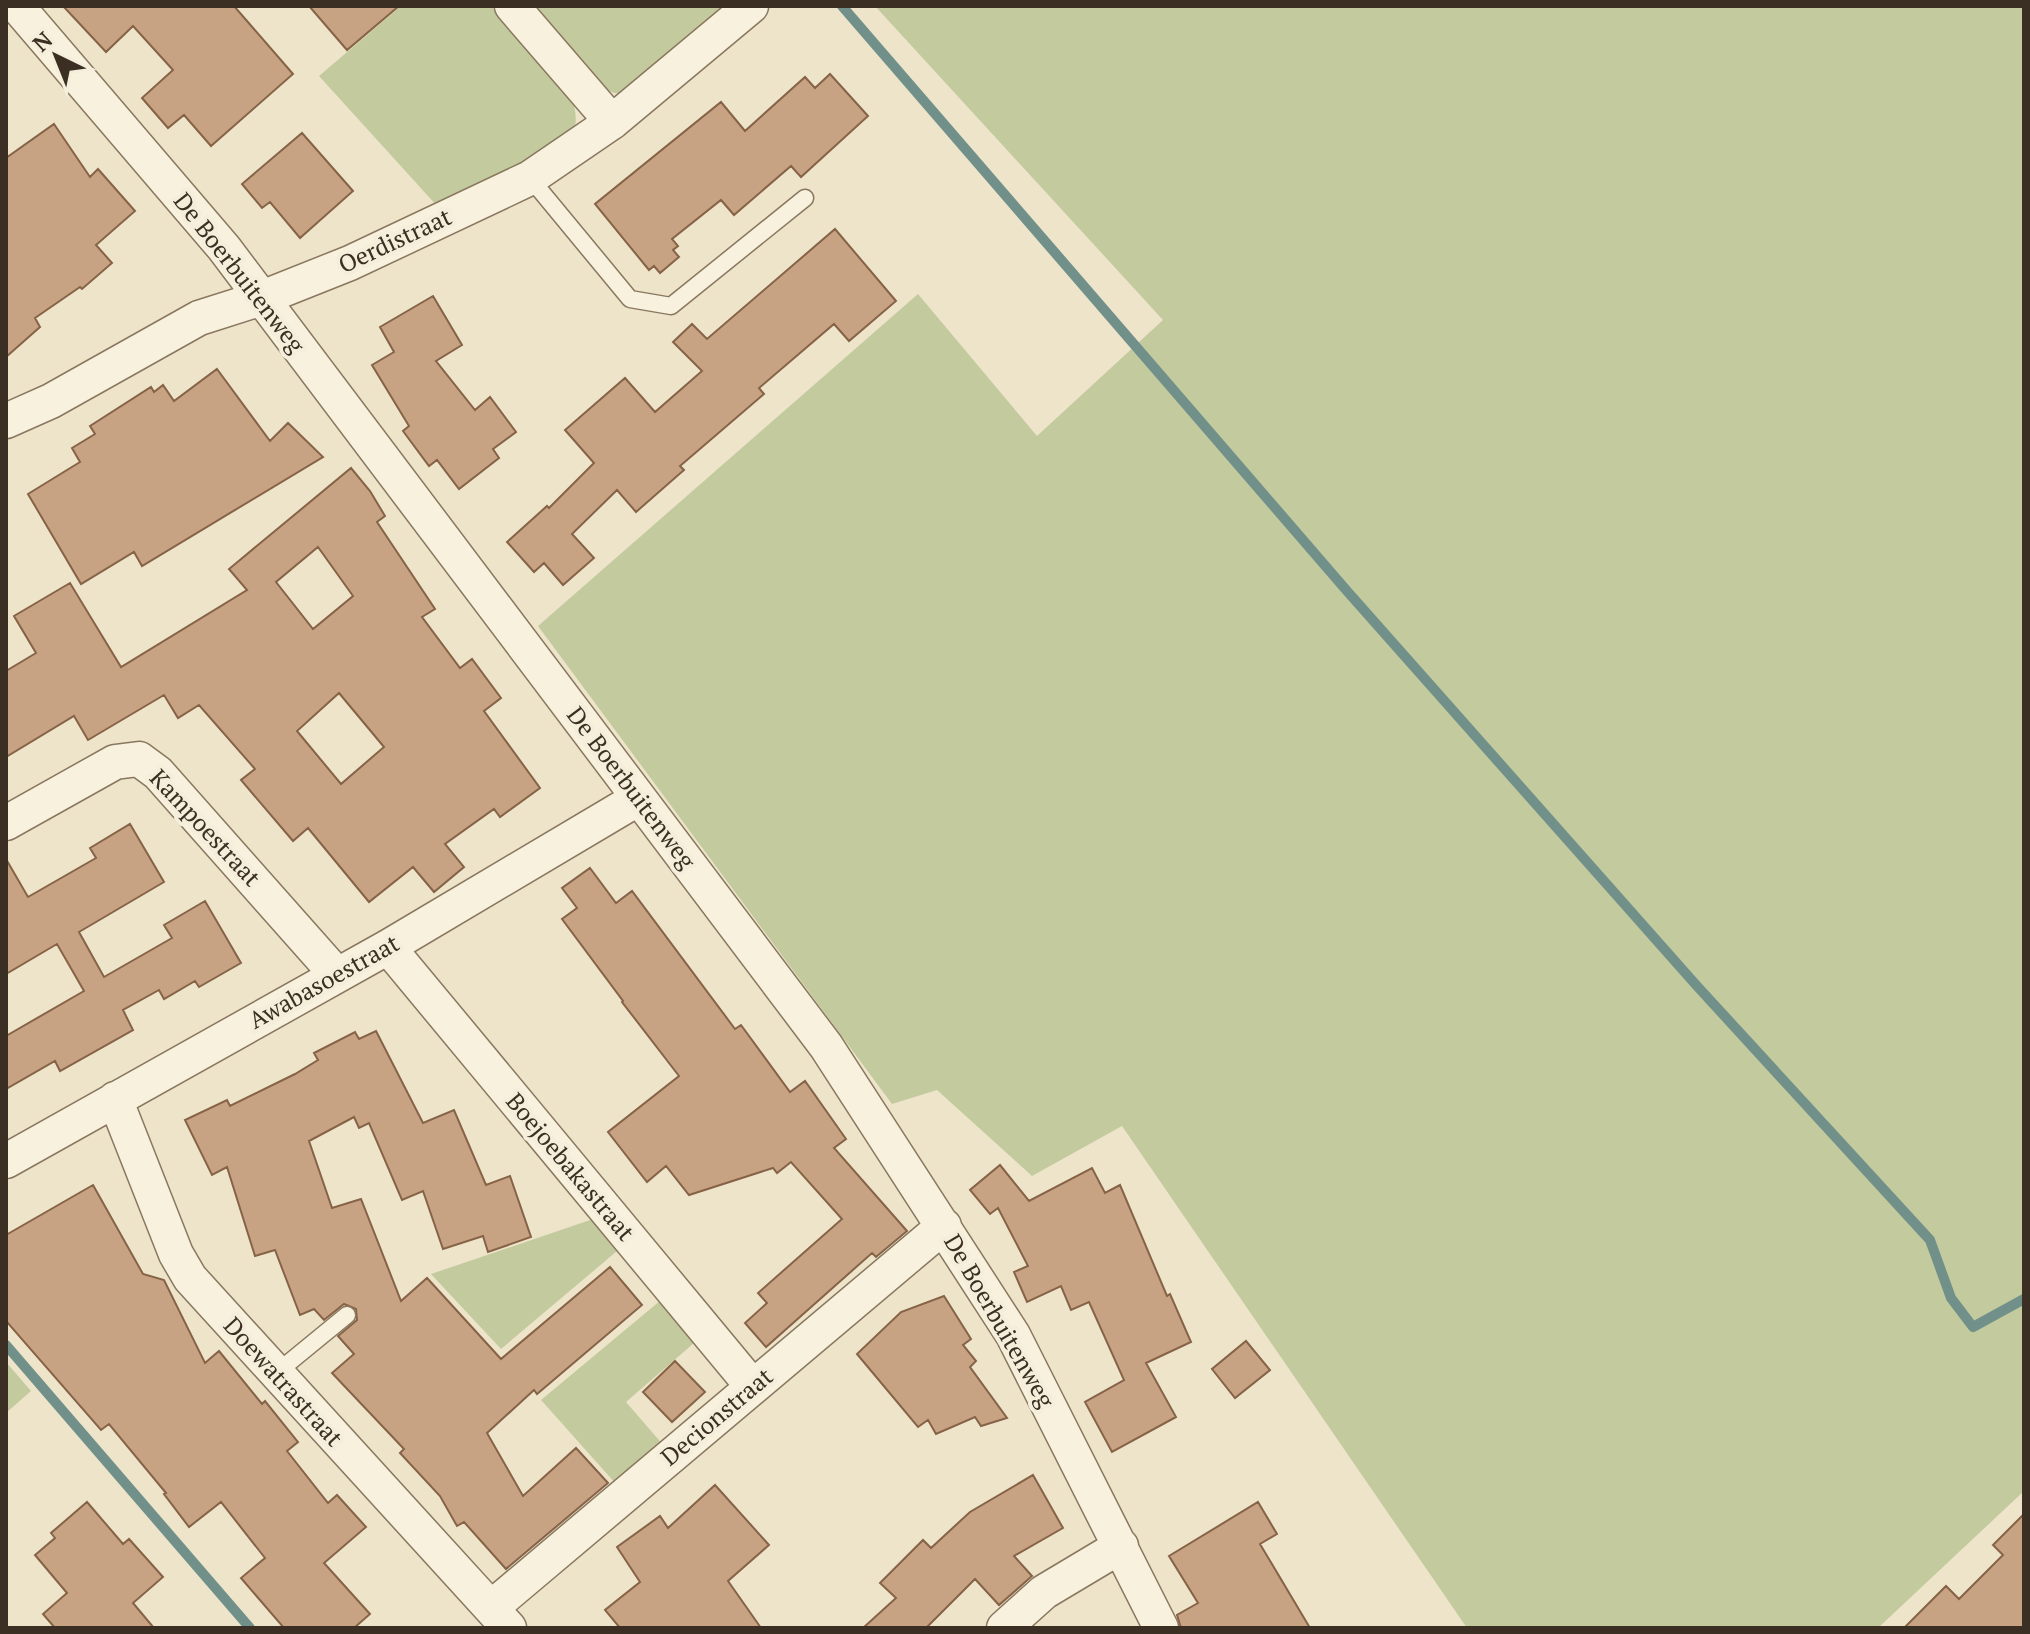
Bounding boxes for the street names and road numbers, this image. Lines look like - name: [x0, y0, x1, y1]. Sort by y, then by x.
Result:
- street label: De Boerbuitenweg: [167, 186, 313, 360]
- street label: Oerdistraat: [333, 200, 456, 280]
- street label: De Boerbuitenweg: [560, 700, 704, 875]
- street label: Kampoestraat: [143, 762, 268, 893]
- street label: Awabasoestraat: [243, 927, 404, 1036]
- street label: Boejoebakastraat: [499, 1086, 642, 1247]
- street label: De Boerbuitenweg: [937, 1228, 1063, 1413]
- street label: Doewatrastraat: [217, 1310, 350, 1453]
- street label: Decionstraat: [654, 1360, 779, 1472]

